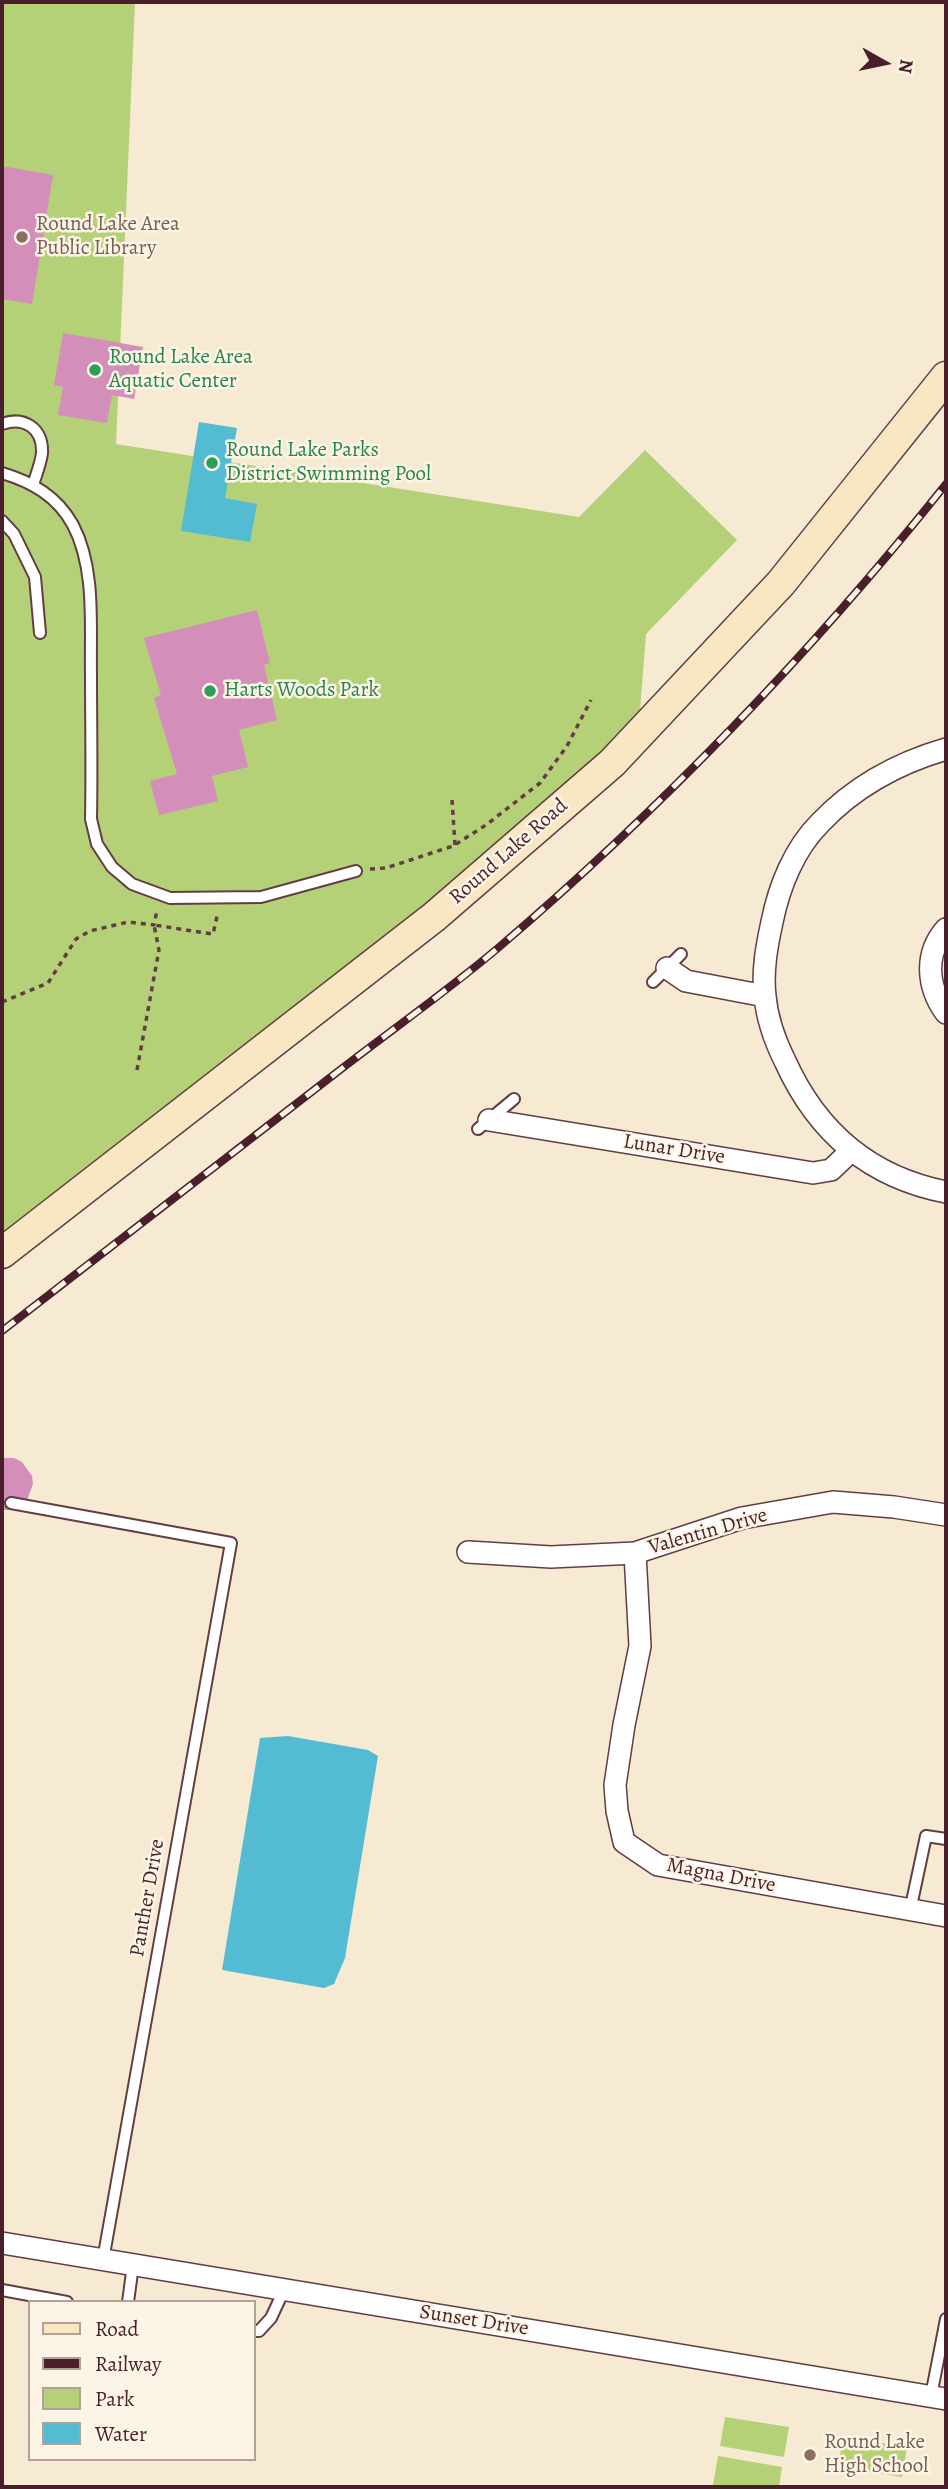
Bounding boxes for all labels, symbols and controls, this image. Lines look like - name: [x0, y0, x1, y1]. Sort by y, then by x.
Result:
- north arrow: [850, 28, 920, 98]
- text: N: [892, 57, 920, 75]
- place label: Round Lake Area Public Library: [36, 212, 180, 262]
- marker: Round Lake Area Public Library: [14, 229, 30, 245]
- place label: Round Lake Area Aquatic Center: [109, 345, 253, 395]
- marker: Round Lake Area Aquatic Center: [87, 362, 103, 378]
- place label: Round Lake Parks District Swimming Pool: [226, 438, 431, 488]
- marker: Round Lake Parks District Swimming Pool: [204, 455, 220, 471]
- place label: Harts Woods Park: [224, 678, 379, 704]
- marker: Harts Woods Park: [202, 683, 218, 699]
- street label: Round Lake Road: [445, 794, 573, 910]
- street label: Lunar Drive: [621, 1130, 727, 1170]
- street label: Valentin Drive: [646, 1503, 770, 1561]
- street label: Panther Drive: [125, 1837, 171, 1959]
- street label: Magna Drive: [664, 1853, 778, 1899]
- legend: [28, 2300, 256, 2461]
- street label: Sunset Drive: [418, 2300, 530, 2342]
- text: Road: [95, 2315, 139, 2343]
- text: Railway: [95, 2350, 161, 2378]
- text: Park: [95, 2385, 134, 2413]
- text: Water: [95, 2420, 147, 2448]
- place label: Round Lake High School: [824, 2430, 928, 2480]
- marker: Round Lake High School: [802, 2447, 818, 2463]

